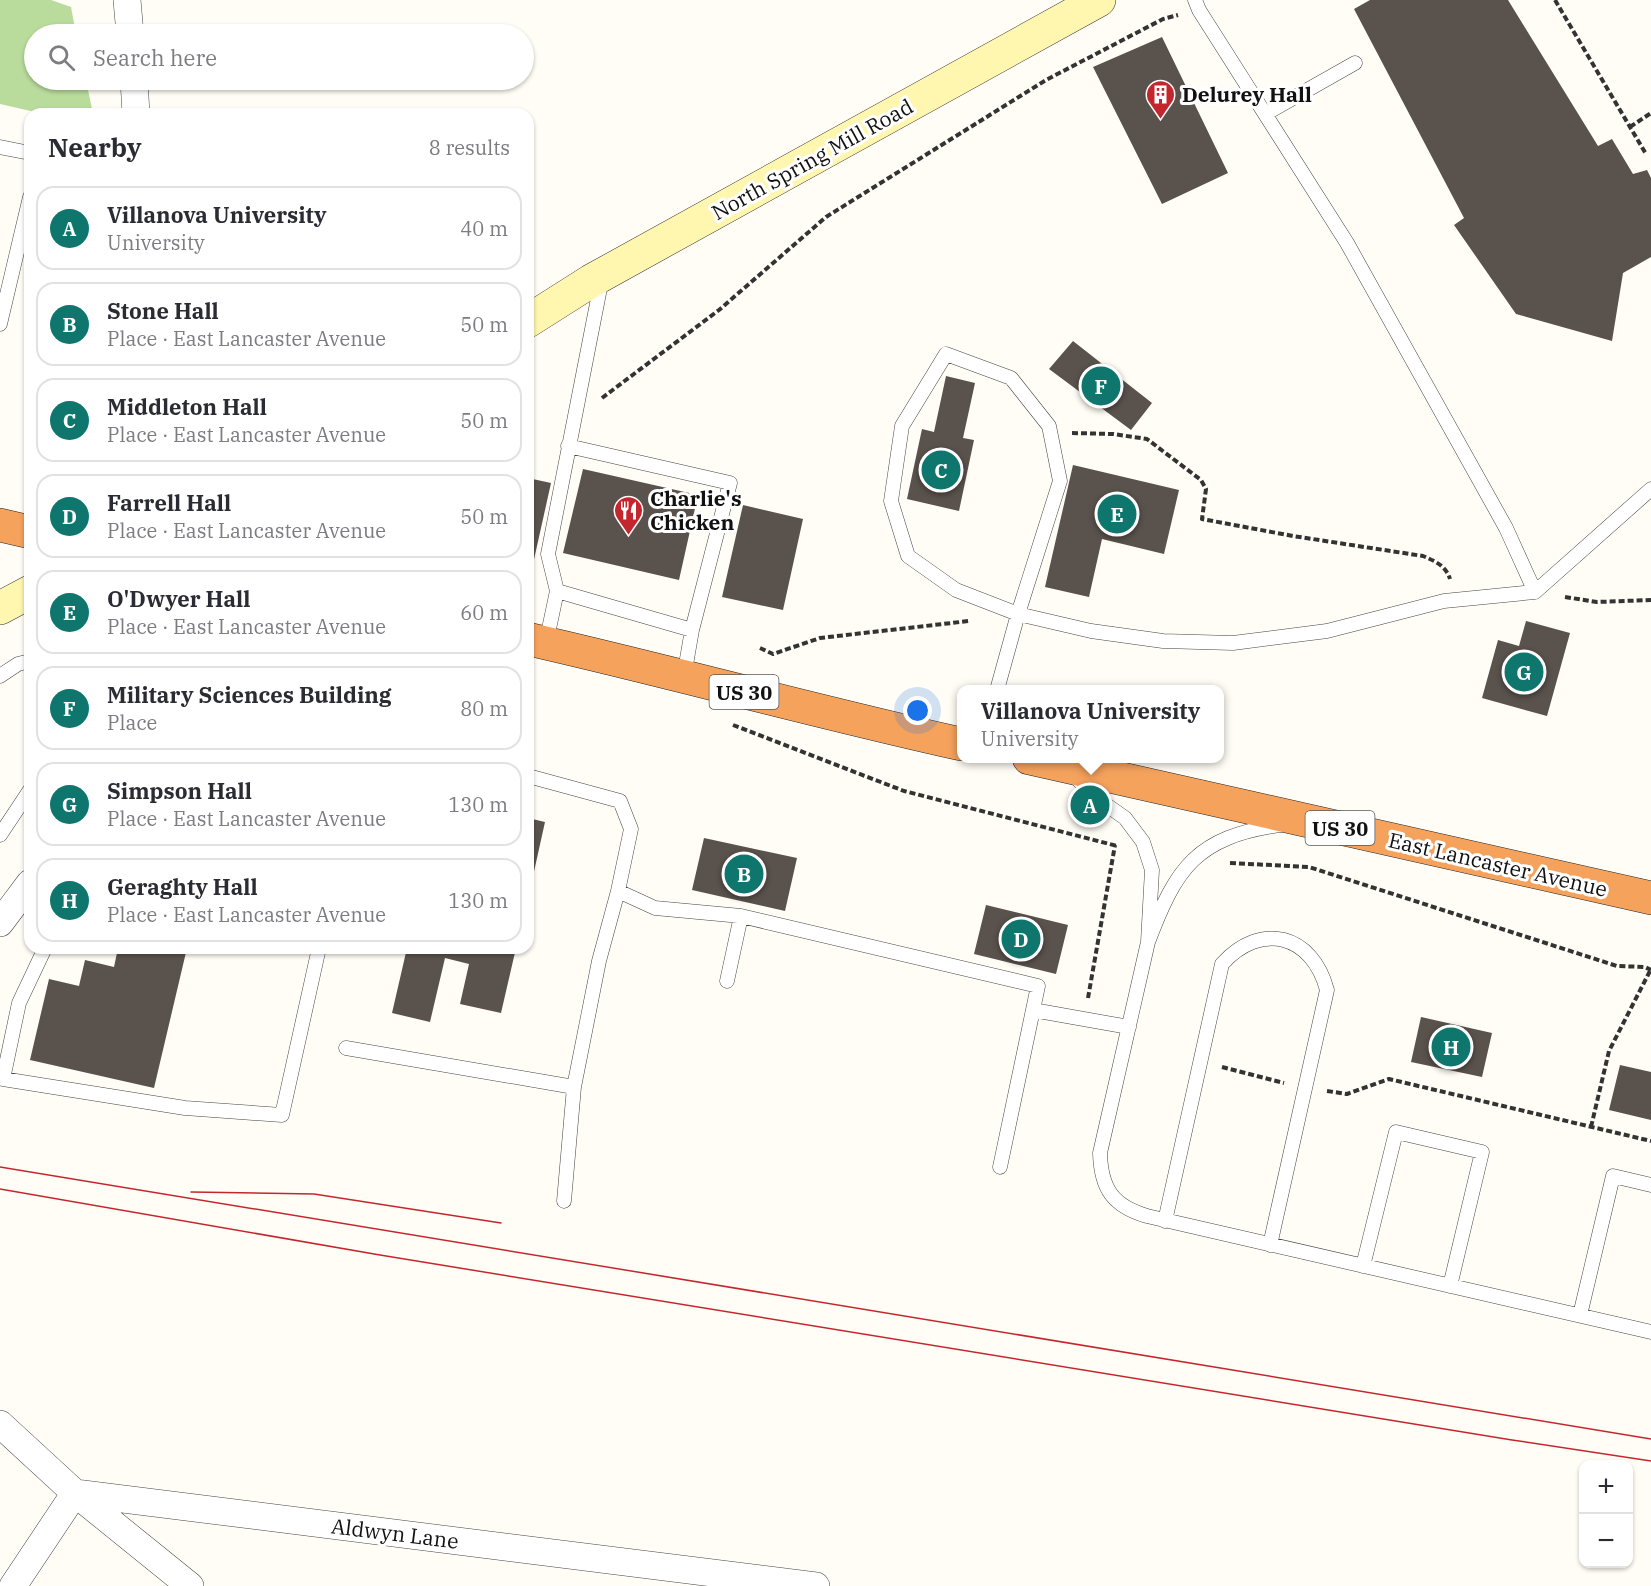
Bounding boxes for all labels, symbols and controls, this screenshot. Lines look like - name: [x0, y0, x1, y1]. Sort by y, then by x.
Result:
- search box: [24, 24, 534, 90]
- icon: search: [45, 41, 78, 74]
- text: Search here: [93, 43, 217, 72]
- building icon: Delurey Hall: [1145, 78, 1177, 120]
- place label: Delurey Hall: [1182, 80, 1312, 108]
- street label: North Spring Mill Road: [706, 92, 918, 226]
- text: Nearby: [48, 130, 142, 164]
- text: 8 results: [429, 134, 510, 161]
- text: Villanova University: [107, 200, 326, 229]
- text: A: [63, 215, 76, 242]
- text: 40 m: [460, 215, 508, 242]
- text: University: [107, 229, 205, 256]
- text: Stone Hall: [107, 296, 219, 325]
- text: B: [62, 311, 77, 338]
- text: 50 m: [460, 311, 508, 338]
- text: Place · East Lancaster Avenue: [107, 325, 386, 352]
- pin: F: [1082, 364, 1120, 408]
- text: Middleton Hall: [107, 392, 267, 421]
- text: C: [63, 407, 76, 434]
- text: 50 m: [460, 407, 508, 434]
- text: Place · East Lancaster Avenue: [107, 421, 386, 448]
- pin: C: [922, 448, 960, 492]
- place label: Charlie's Chicken: [650, 484, 742, 536]
- text: Farrell Hall: [107, 488, 231, 517]
- pin: E: [1098, 492, 1136, 536]
- restaurant icon: Charlie's Chicken: [613, 494, 645, 536]
- text: D: [62, 503, 77, 530]
- text: 50 m: [460, 503, 508, 530]
- text: Place · East Lancaster Avenue: [107, 517, 386, 544]
- text: O'Dwyer Hall: [107, 584, 250, 613]
- text: E: [63, 599, 76, 626]
- text: 60 m: [460, 599, 508, 626]
- text: Place · East Lancaster Avenue: [107, 613, 386, 640]
- pin: G: [1504, 650, 1544, 694]
- road number: US 30: [710, 675, 778, 709]
- text: Military Sciences Building: [107, 680, 392, 709]
- popup: [957, 685, 1224, 763]
- text: F: [63, 695, 76, 722]
- text: 80 m: [460, 695, 508, 722]
- your location: [903, 696, 932, 725]
- text: Villanova University: [981, 696, 1200, 725]
- text: Place: [107, 709, 157, 736]
- text: University: [981, 725, 1078, 752]
- text: Simpson Hall: [107, 776, 252, 805]
- pin: A: [1070, 782, 1110, 828]
- text: G: [62, 791, 77, 818]
- text: 130 m: [448, 791, 508, 818]
- text: Place · East Lancaster Avenue: [107, 805, 386, 832]
- road number: US 30: [1306, 811, 1374, 845]
- street label: East Lancaster Avenue: [1386, 825, 1610, 903]
- pin: B: [724, 852, 764, 896]
- text: Geraghty Hall: [107, 872, 258, 901]
- text: H: [61, 887, 78, 914]
- text: 130 m: [448, 887, 508, 914]
- text: Place · East Lancaster Avenue: [107, 901, 386, 928]
- pin: D: [1002, 916, 1040, 962]
- pin: H: [1432, 1024, 1470, 1070]
- map controls: [1579, 1460, 1633, 1568]
- button: +: [1579, 1460, 1633, 1514]
- street label: Aldwyn Lane: [330, 1511, 460, 1555]
- button: −: [1579, 1514, 1633, 1568]

